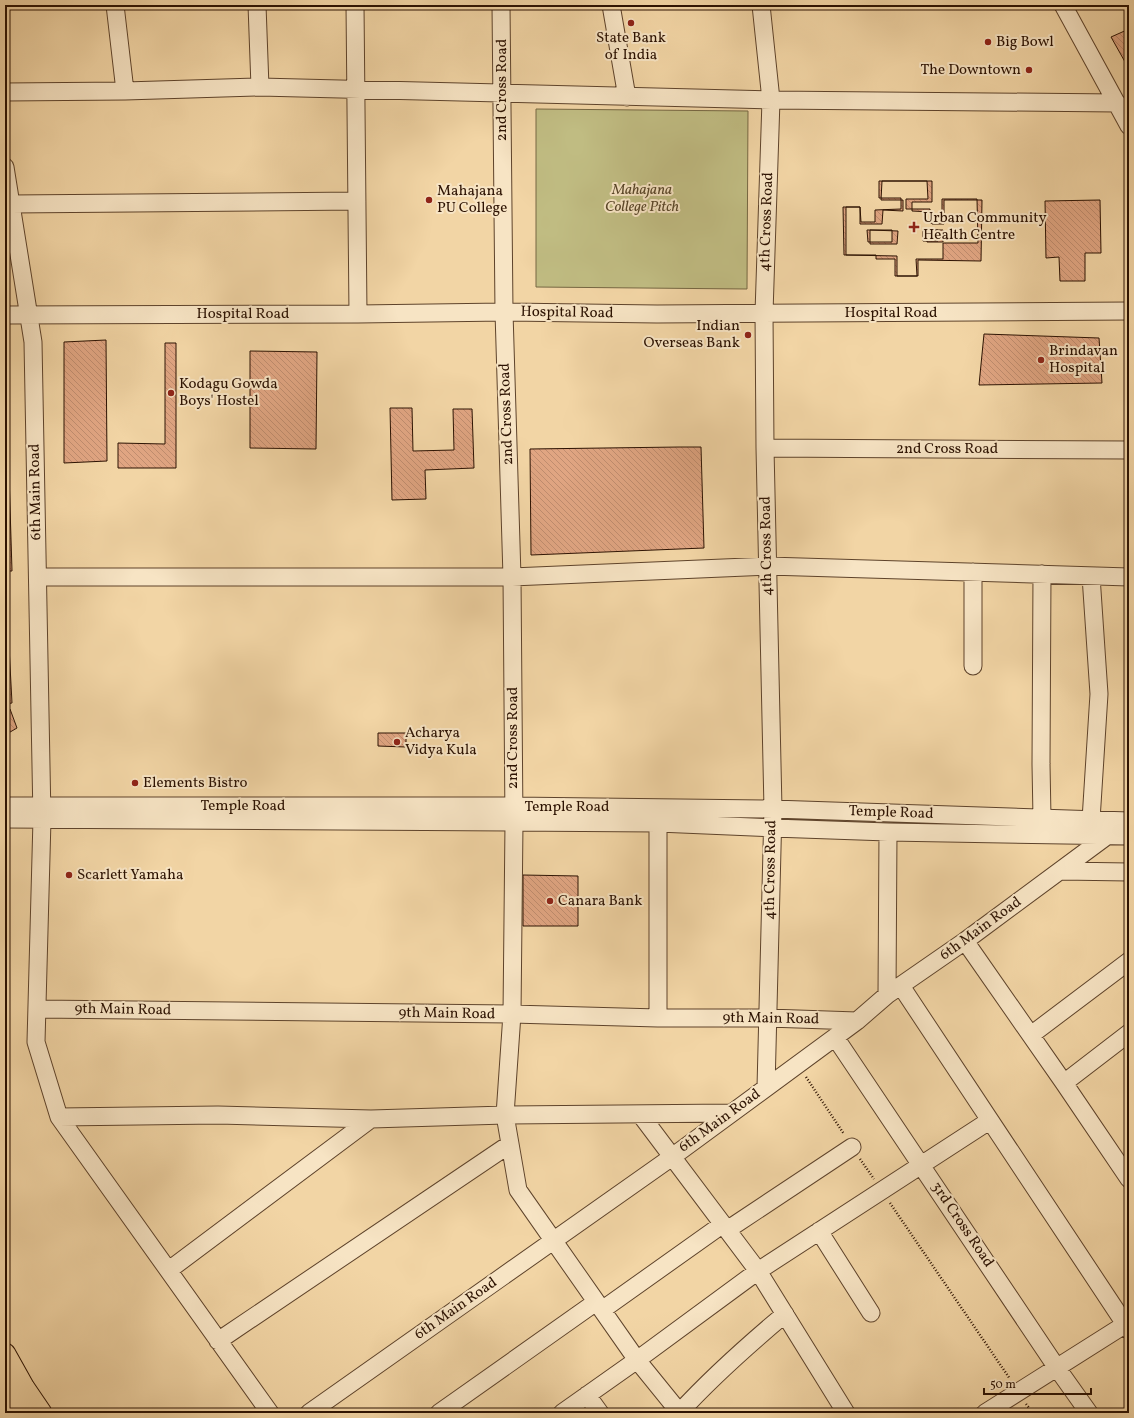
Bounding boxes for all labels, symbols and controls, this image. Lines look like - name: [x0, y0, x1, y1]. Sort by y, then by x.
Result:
- marker: State Bank of India: [626, 18, 636, 28]
- place label: State Bank of India: [596, 28, 666, 66]
- place label: Big Bowl: [996, 32, 1054, 53]
- marker: Big Bowl: [983, 37, 993, 47]
- street label: 2nd Cross Road: [492, 39, 513, 141]
- place label: The Downtown: [921, 60, 1021, 81]
- marker: The Downtown: [1024, 65, 1034, 75]
- street label: 4th Cross Road: [755, 172, 779, 272]
- park label: Mahajana College Pitch: [605, 180, 679, 218]
- place label: Mahajana PU College: [437, 181, 507, 219]
- marker: Mahajana PU College: [424, 195, 434, 205]
- place label: Urban Community Health Centre: [923, 208, 1047, 246]
- marker: Urban Community Health Centre: [908, 221, 920, 233]
- street label: Hospital Road: [520, 302, 614, 324]
- street label: Hospital Road: [845, 303, 937, 324]
- street label: Hospital Road: [197, 304, 289, 325]
- place label: Indian Overseas Bank: [644, 316, 740, 354]
- marker: Indian Overseas Bank: [743, 330, 753, 340]
- place label: Brindavan Hospital: [1049, 341, 1118, 379]
- marker: Brindavan Hospital: [1036, 355, 1046, 365]
- street label: 2nd Cross Road: [495, 363, 519, 465]
- place label: Kodagu Gowda Boys' Hostel: [179, 374, 278, 412]
- marker: Kodagu Gowda Boys' Hostel: [166, 388, 176, 398]
- street label: 2nd Cross Road: [896, 439, 998, 460]
- street label: 6th Main Road: [25, 444, 47, 540]
- street label: 4th Cross Road: [756, 496, 778, 596]
- street label: 2nd Cross Road: [503, 687, 524, 789]
- place label: Acharya Vidya Kula: [405, 723, 477, 761]
- marker: Acharya Vidya Kula: [392, 737, 402, 747]
- place label: Elements Bistro: [143, 773, 247, 794]
- marker: Elements Bistro: [130, 778, 140, 788]
- street label: Temple Road: [200, 796, 286, 817]
- street label: Temple Road: [524, 797, 610, 818]
- street label: Temple Road: [848, 801, 934, 825]
- street label: 4th Cross Road: [760, 820, 782, 920]
- place label: Scarlett Yamaha: [77, 865, 183, 886]
- marker: Scarlett Yamaha: [64, 870, 74, 880]
- place label: Canara Bank: [558, 891, 642, 912]
- street label: 6th Main Road: [936, 892, 1026, 966]
- marker: Canara Bank: [545, 896, 555, 906]
- street label: 9th Main Road: [74, 999, 172, 1021]
- street label: 9th Main Road: [398, 1003, 496, 1025]
- street label: 9th Main Road: [722, 1008, 820, 1030]
- street label: 6th Main Road: [675, 1084, 765, 1158]
- street label: 3rd Cross Road: [926, 1178, 998, 1272]
- street label: 6th Main Road: [410, 1273, 502, 1345]
- scale bar: [984, 1370, 1091, 1396]
- text: 50 m: [990, 1377, 1016, 1393]

